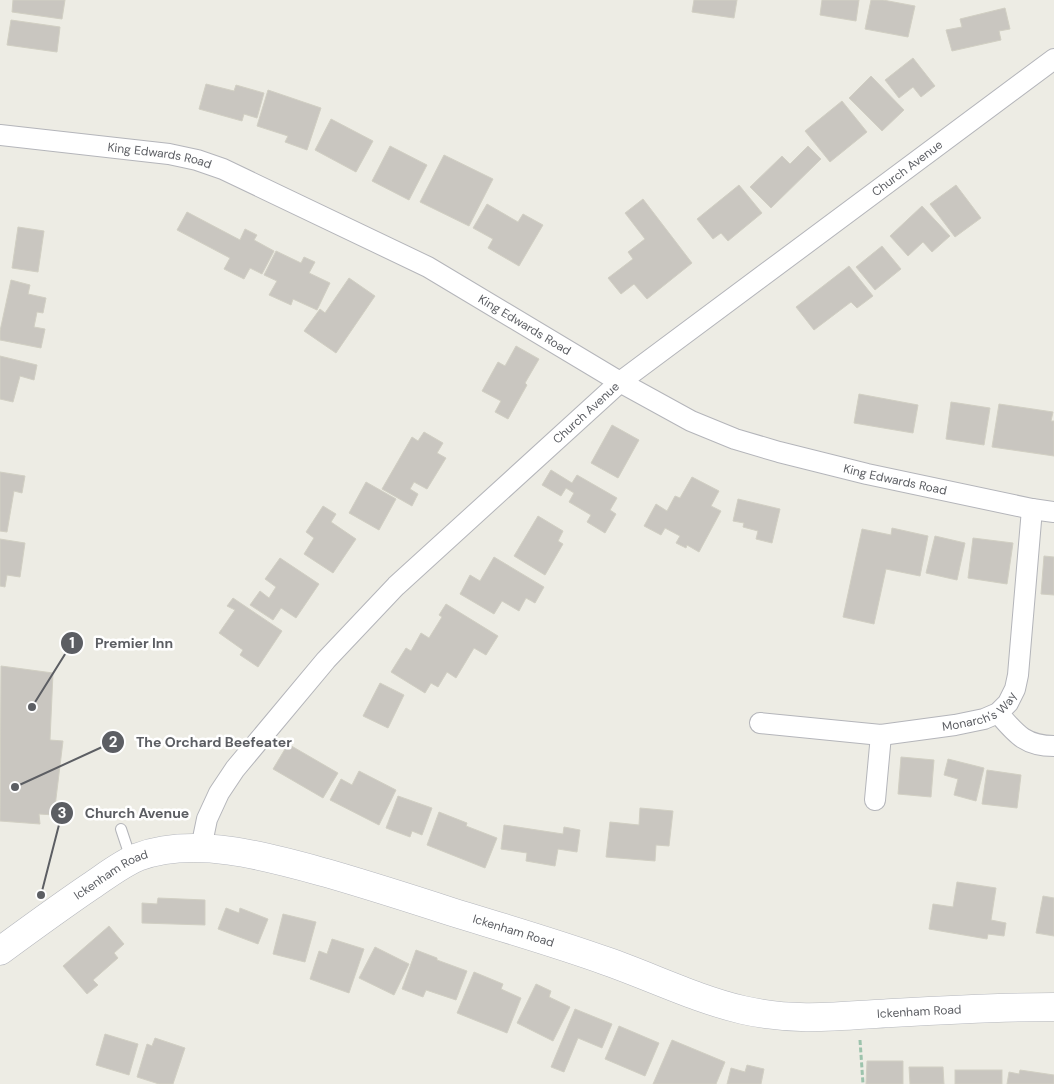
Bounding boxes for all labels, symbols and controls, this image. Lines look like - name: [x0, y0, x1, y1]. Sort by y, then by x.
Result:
- street label: Church Avenue: [869, 136, 946, 200]
- street label: King Edwards Road: [107, 139, 214, 172]
- street label: King Edwards Road: [475, 291, 574, 359]
- street label: Church Avenue: [549, 378, 623, 447]
- street label: King Edwards Road: [842, 460, 948, 499]
- callout: Premier Inn: [60, 629, 183, 658]
- text: 1: [69, 633, 75, 653]
- text: Premier Inn: [95, 634, 173, 652]
- street label: Monarch's Way: [941, 689, 1020, 735]
- callout: The Orchard Beefeater: [100, 727, 302, 756]
- text: 2: [109, 732, 118, 752]
- text: The Orchard Beefeater: [136, 733, 292, 751]
- callout: Church Avenue: [49, 799, 199, 828]
- text: 3: [57, 803, 67, 823]
- text: Church Avenue: [85, 804, 189, 822]
- street label: Ickenham Road: [71, 846, 150, 903]
- street label: Ickenham Road: [471, 911, 556, 951]
- street label: Ickenham Road: [876, 1001, 962, 1022]

